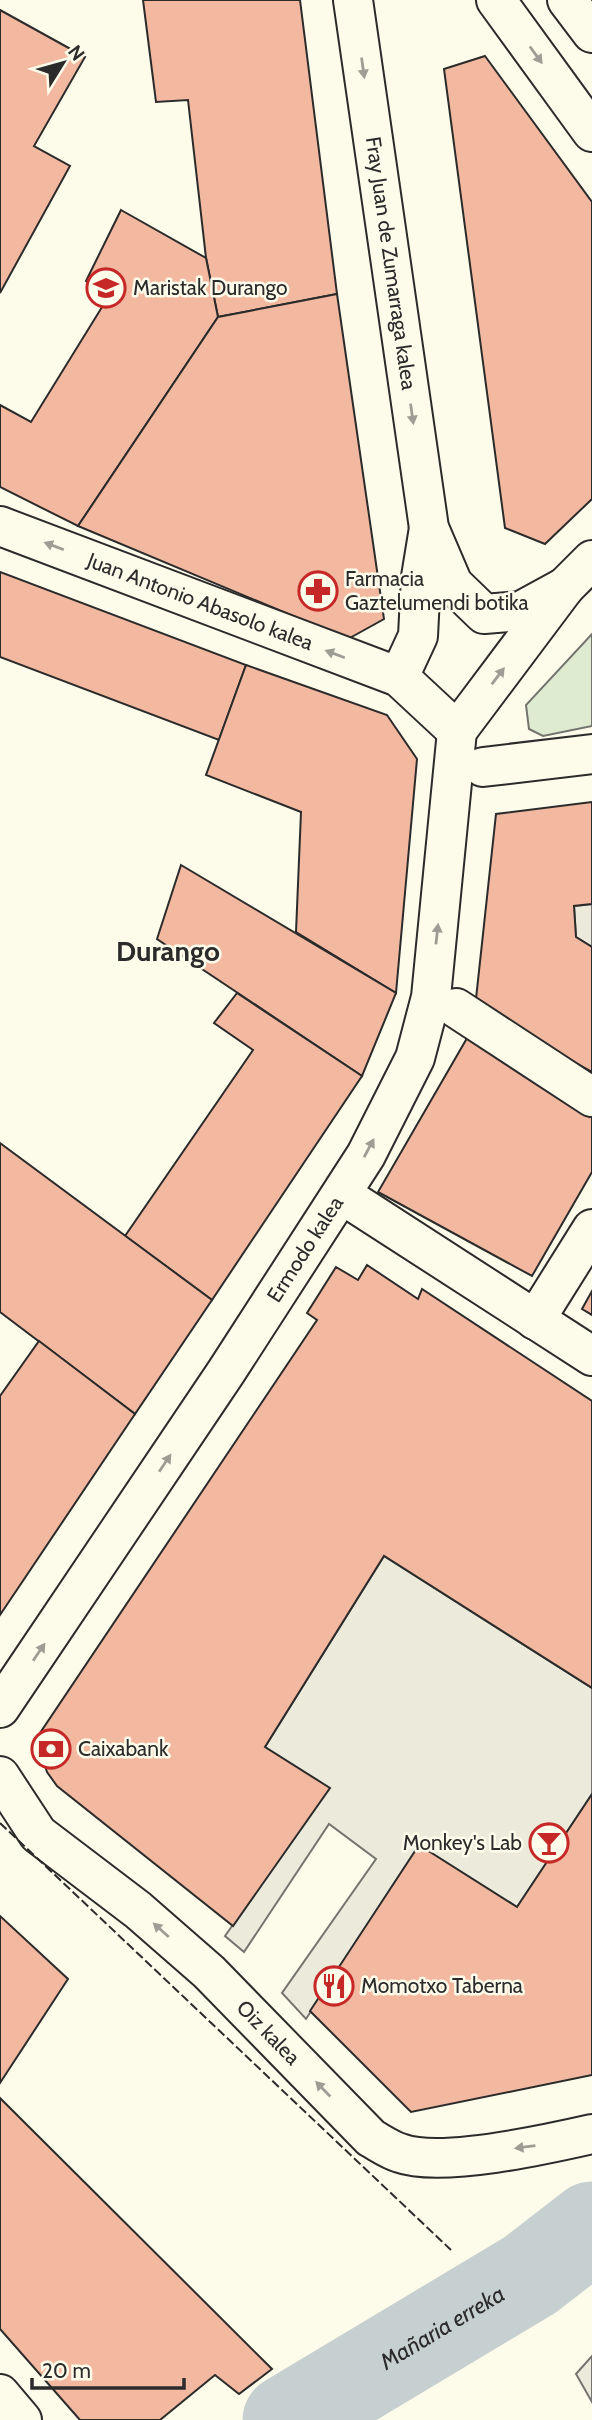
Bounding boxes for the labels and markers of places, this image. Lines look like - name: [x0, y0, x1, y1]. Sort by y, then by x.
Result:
- school or university icon: Maristak Durango: [85, 267, 127, 309]
- place label: Maristak Durango: [133, 275, 288, 300]
- place label: Farmacia Gaztelumendi botika: [345, 566, 529, 615]
- pharmacy icon: Farmacia Gaztelumendi botika: [297, 570, 339, 612]
- bank icon: Caixabank: [30, 1728, 72, 1770]
- place label: Caixabank: [78, 1736, 169, 1761]
- bar icon: Monkey's Lab: [528, 1822, 570, 1864]
- place label: Monkey's Lab: [403, 1830, 522, 1855]
- restaurant icon: Momotxo Taberna: [313, 1965, 355, 2007]
- place label: Momotxo Taberna: [361, 1973, 523, 1998]

